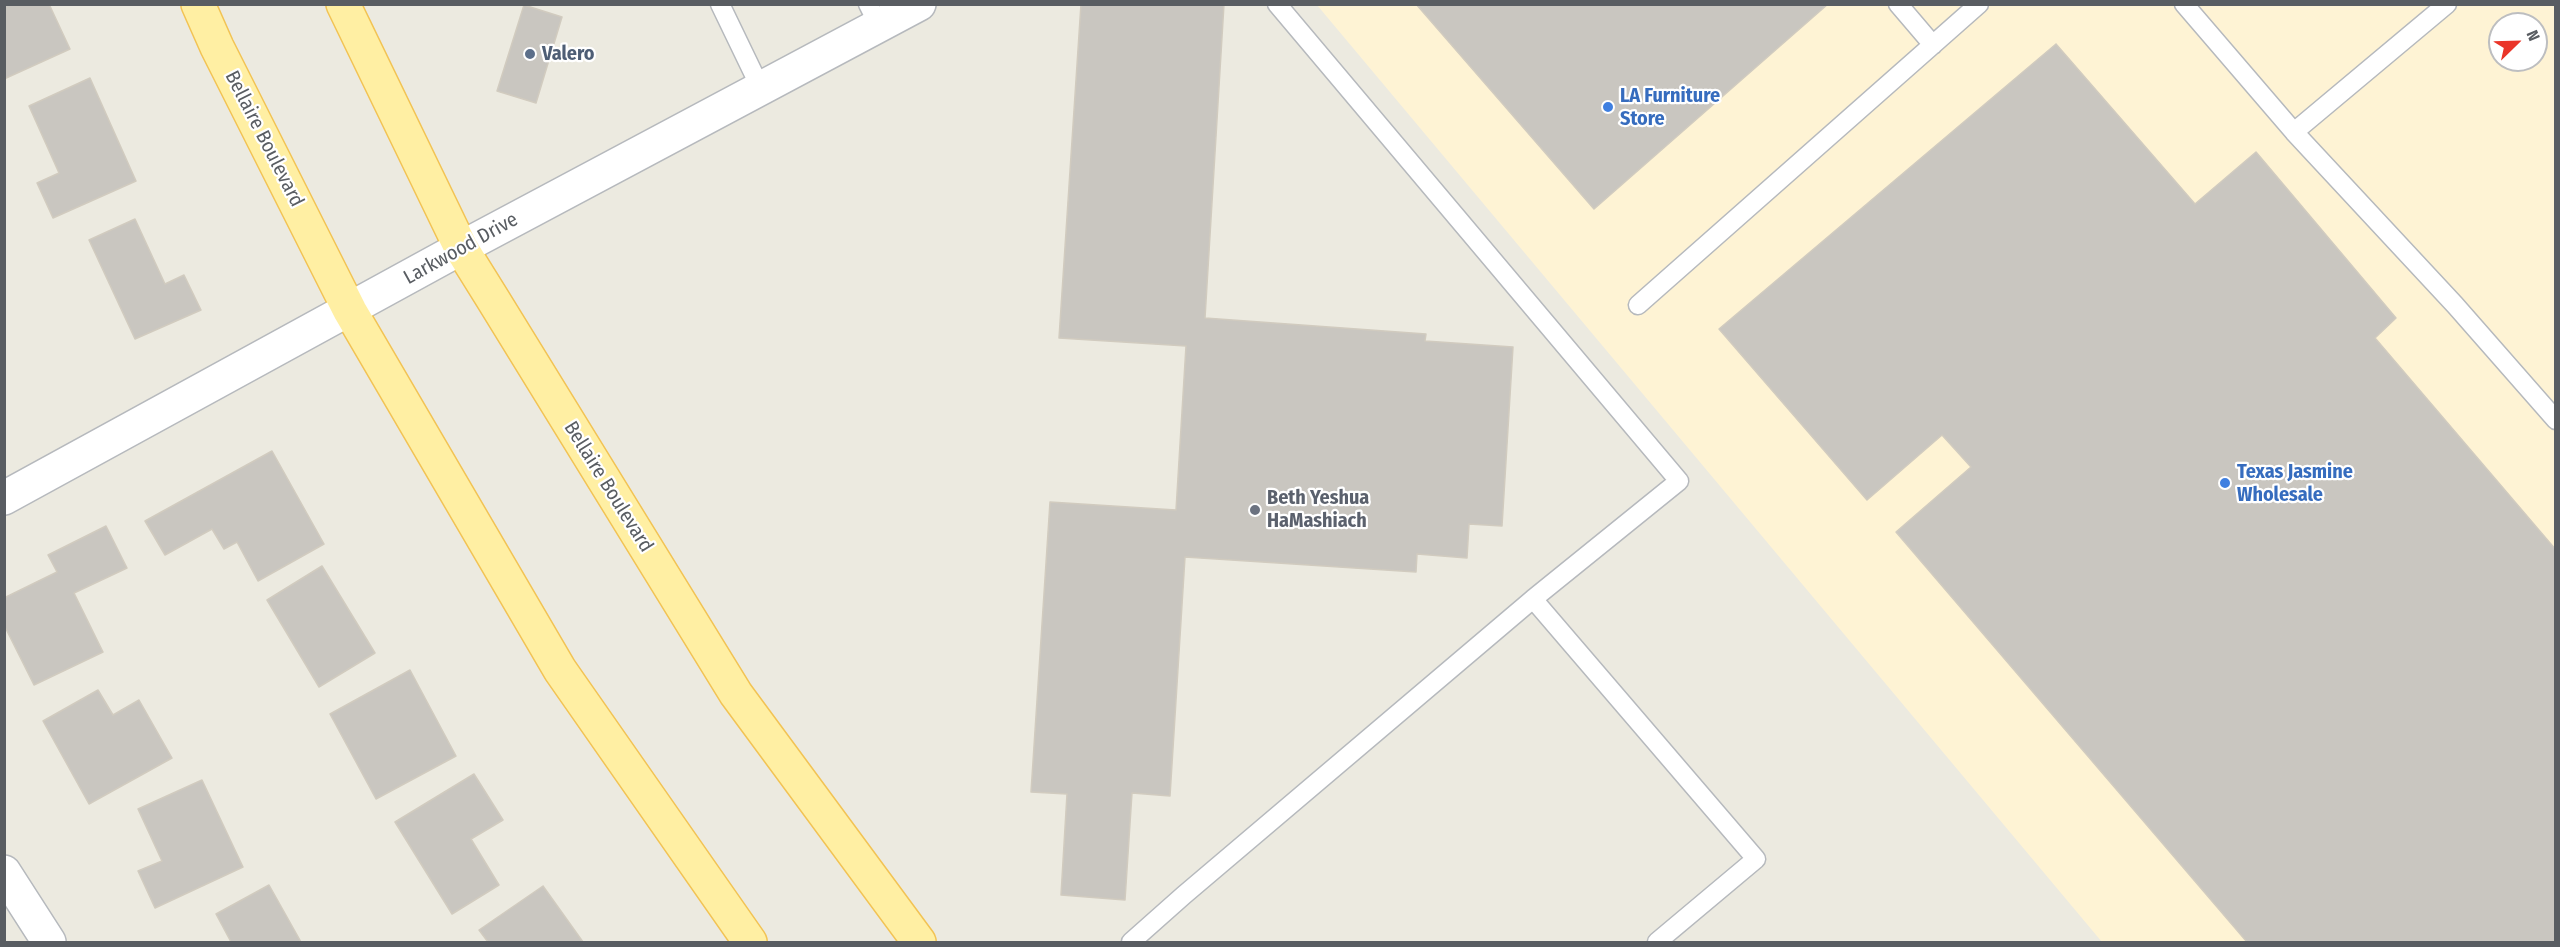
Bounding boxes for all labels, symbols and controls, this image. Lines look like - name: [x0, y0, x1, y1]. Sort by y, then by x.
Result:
- north arrow: [2488, 12, 2548, 72]
- text: N: [2523, 27, 2544, 44]
- place label: Valero: [542, 42, 594, 66]
- marker: Valero: [523, 47, 537, 61]
- street label: Bellaire Boulevard: [219, 67, 309, 211]
- place label: LA Furniture Store: [1620, 84, 1720, 131]
- marker: LA Furniture Store: [1601, 100, 1615, 114]
- street label: Larkwood Drive: [400, 208, 522, 290]
- street label: Bellaire Boulevard: [558, 417, 658, 557]
- place label: Texas Jasmine Wholesale: [2237, 460, 2353, 507]
- marker: Texas Jasmine Wholesale: [2218, 476, 2232, 490]
- place label: Beth Yeshua HaMashiach: [1267, 486, 1369, 533]
- marker: Beth Yeshua HaMashiach: [1248, 503, 1262, 517]

